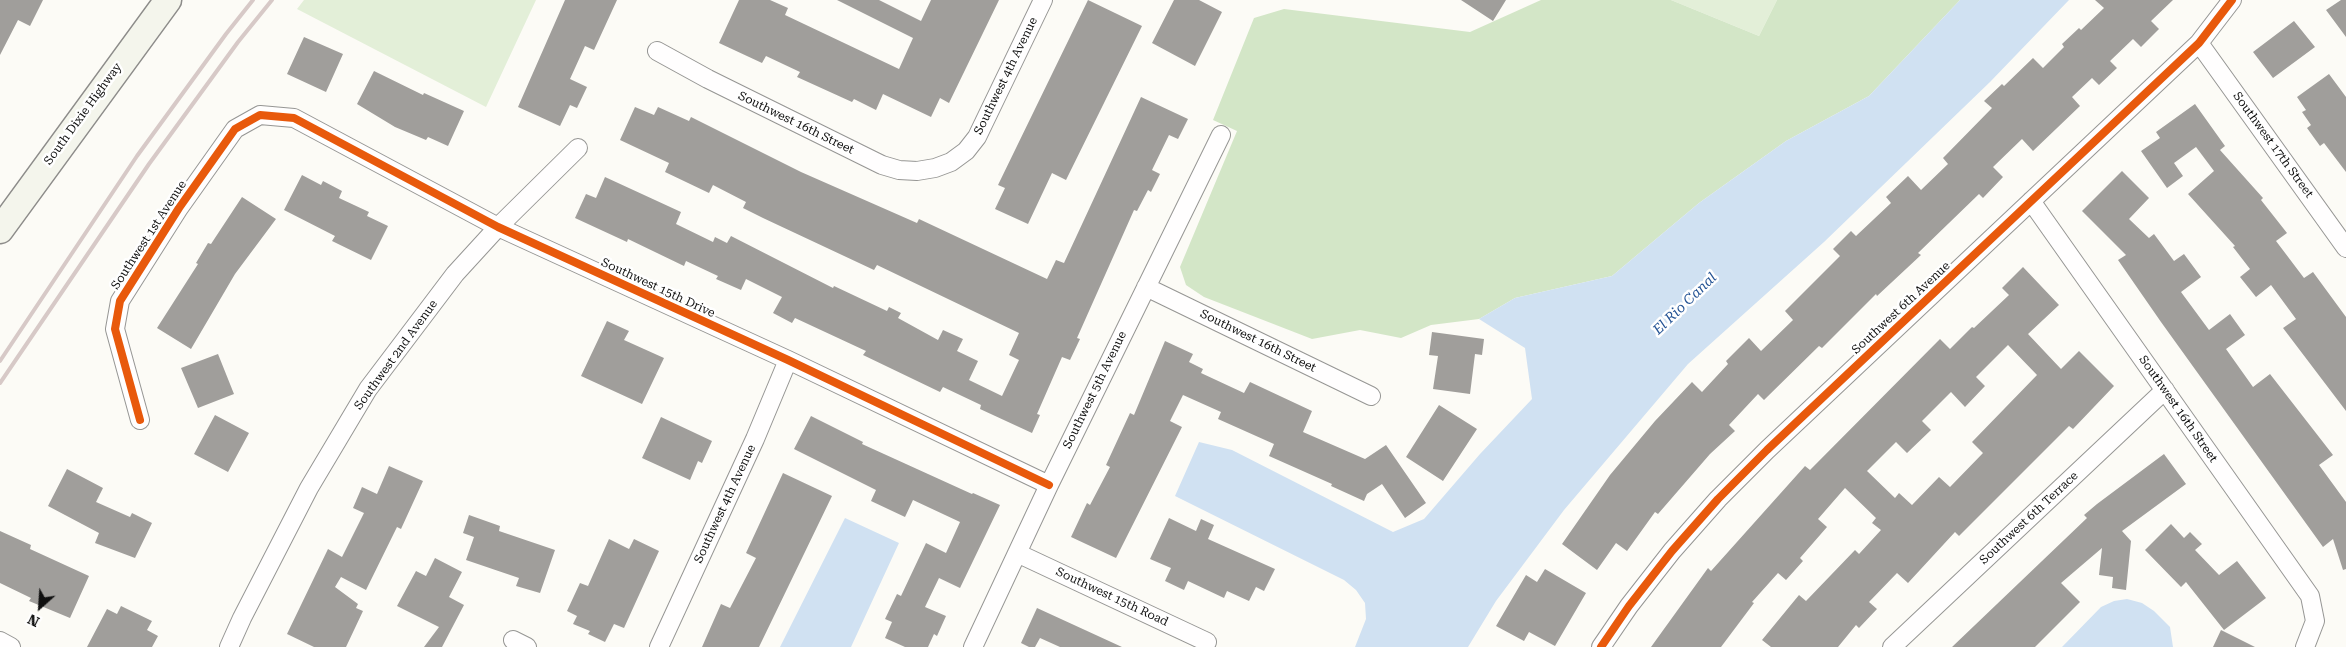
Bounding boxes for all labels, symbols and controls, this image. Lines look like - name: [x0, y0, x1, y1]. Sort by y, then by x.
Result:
- street label: Southwest 4th Avenue: [971, 15, 1041, 137]
- street label: South Dixie Highway: [41, 60, 125, 168]
- street label: Southwest 16th Street: [736, 89, 856, 157]
- street label: Southwest 17th Street: [2230, 89, 2316, 201]
- street label: Southwest 1st Avenue: [108, 178, 190, 292]
- street label: Southwest 15th Drive: [599, 255, 717, 321]
- street label: Southwest 6th Avenue: [1849, 259, 1953, 357]
- water label: El Rio Canal: [1650, 270, 1720, 338]
- street label: Southwest 2nd Avenue: [351, 297, 441, 413]
- street label: Southwest 16th Street: [1198, 307, 1318, 375]
- street label: Southwest 5th Avenue: [1060, 329, 1130, 451]
- street label: Southwest 16th Street: [2136, 353, 2220, 465]
- street label: Southwest 4th Avenue: [691, 442, 759, 566]
- street label: Southwest 6th Terrace: [1977, 469, 2081, 567]
- street label: Southwest 15th Road: [1054, 565, 1170, 629]
- north arrow: [15, 582, 65, 632]
- text: N: [25, 611, 42, 630]

